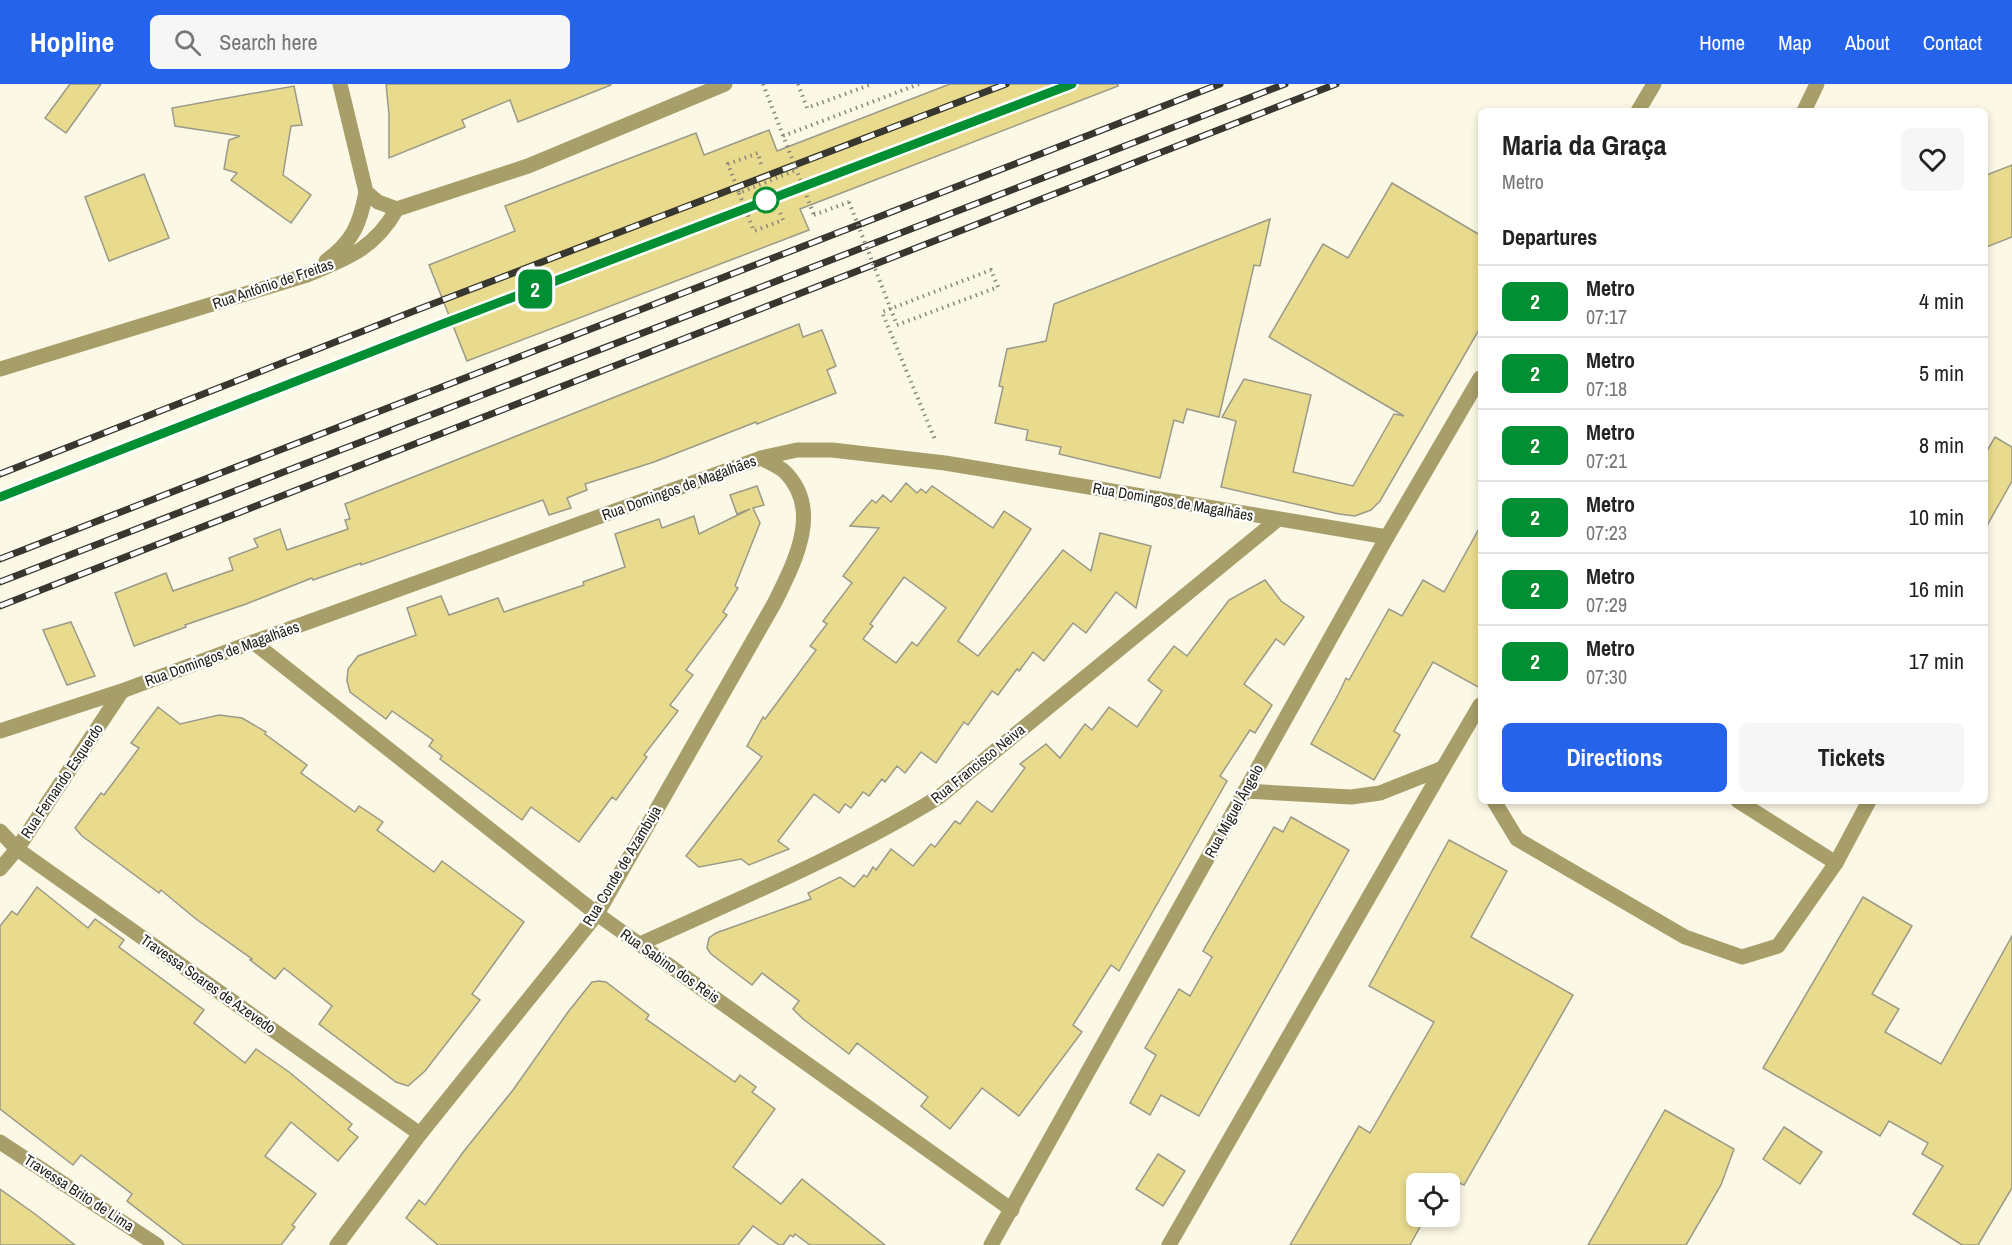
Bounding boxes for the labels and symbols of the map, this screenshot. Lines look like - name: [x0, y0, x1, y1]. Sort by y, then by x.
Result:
- unlabelled marker: [753, 187, 779, 213]
- street label: Rua Antônio de Freitas: [210, 253, 336, 314]
- line badge: 2: [516, 270, 554, 308]
- street label: Rua Domingos de Magalhães: [599, 450, 759, 525]
- street label: Rua Domingos de Magalhães: [1091, 477, 1255, 526]
- street label: Rua Domingos de Magalhães: [142, 616, 302, 691]
- street label: Rua Fernando Esquerdo: [15, 719, 108, 842]
- street label: Rua Francisco Neiva: [926, 719, 1029, 808]
- street label: Rua Miguel Ângelo: [1199, 760, 1268, 861]
- street label: Rua Conde de Azambuja: [577, 802, 666, 930]
- street label: Rua Sabino dos Reis: [616, 923, 724, 1008]
- street label: Travessa Soares de Azevedo: [137, 929, 280, 1038]
- street label: Travessa Brito de Lima: [20, 1149, 139, 1236]

